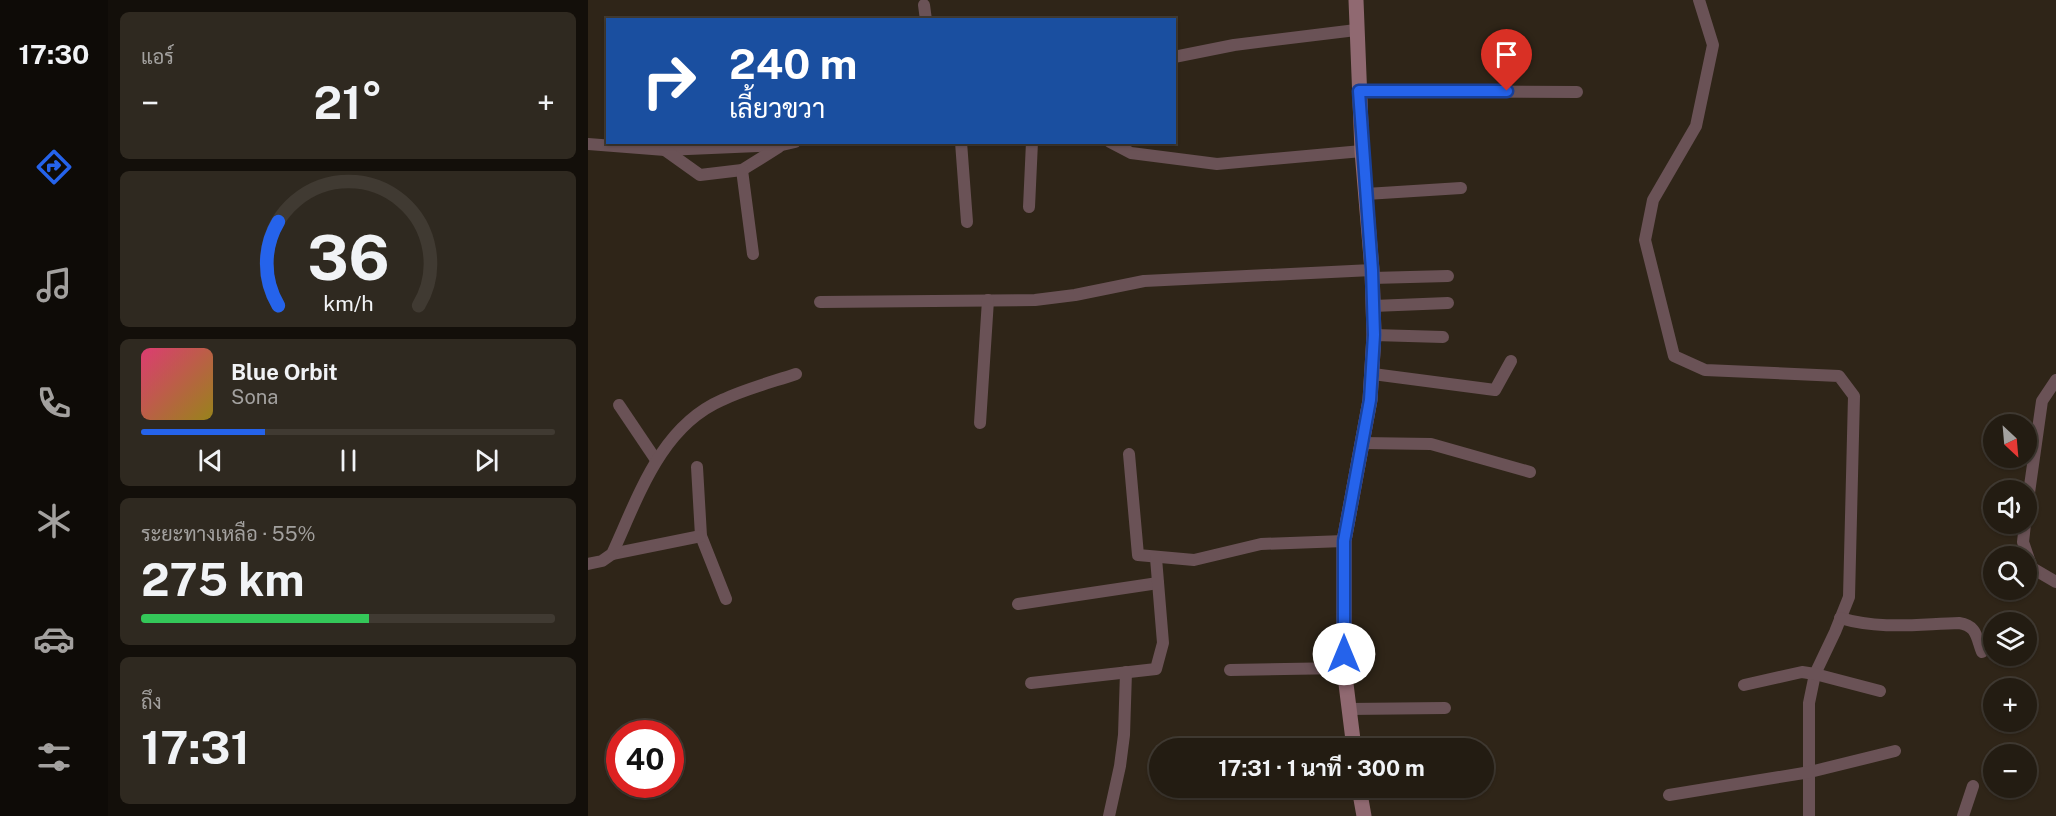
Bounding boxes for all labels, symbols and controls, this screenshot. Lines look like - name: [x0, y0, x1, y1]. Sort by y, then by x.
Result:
- pin: [1481, 29, 1532, 91]
- text: 17:30: [18, 38, 90, 70]
- icon: arrive: [1490, 38, 1523, 71]
- text: 240 m: [729, 39, 857, 88]
- icon: right: [630, 42, 708, 120]
- text: แอร์: [141, 45, 174, 69]
- text: 21°: [313, 76, 383, 129]
- text: −: [141, 84, 159, 122]
- text: +: [537, 84, 555, 122]
- text: เลี้ยวขวา: [729, 92, 825, 124]
- icon: directions: [33, 146, 75, 188]
- text: 36: [307, 221, 389, 294]
- icon: music: [33, 264, 75, 306]
- text: km/h: [323, 291, 373, 316]
- text: Blue Orbit: [231, 359, 338, 385]
- icon: phone: [33, 382, 75, 424]
- text: Sona: [231, 385, 278, 409]
- north arrow: [1983, 414, 2037, 468]
- map controls: [1983, 414, 2037, 798]
- icon: previous: [194, 444, 227, 477]
- icon: pause: [332, 444, 365, 477]
- icon: next: [470, 444, 503, 477]
- button: sound: [1983, 480, 2037, 534]
- icon: climate: [33, 500, 75, 542]
- text: ระยะทางเหลือ · 55%: [141, 522, 316, 546]
- button: search: [1983, 546, 2037, 600]
- text: 275 km: [141, 553, 305, 606]
- button: layers: [1983, 612, 2037, 666]
- icon: car: [33, 618, 75, 660]
- position arrow: [1312, 622, 1376, 686]
- button: +: [1983, 678, 2037, 732]
- text: ถึง: [141, 690, 162, 714]
- speed limit sign: 40: [606, 720, 684, 798]
- text: 17:31: [141, 721, 250, 774]
- icon: filters: [33, 736, 75, 778]
- button: −: [1983, 744, 2037, 798]
- text: 17:31 · 1 นาที · 300 m: [1218, 755, 1425, 781]

